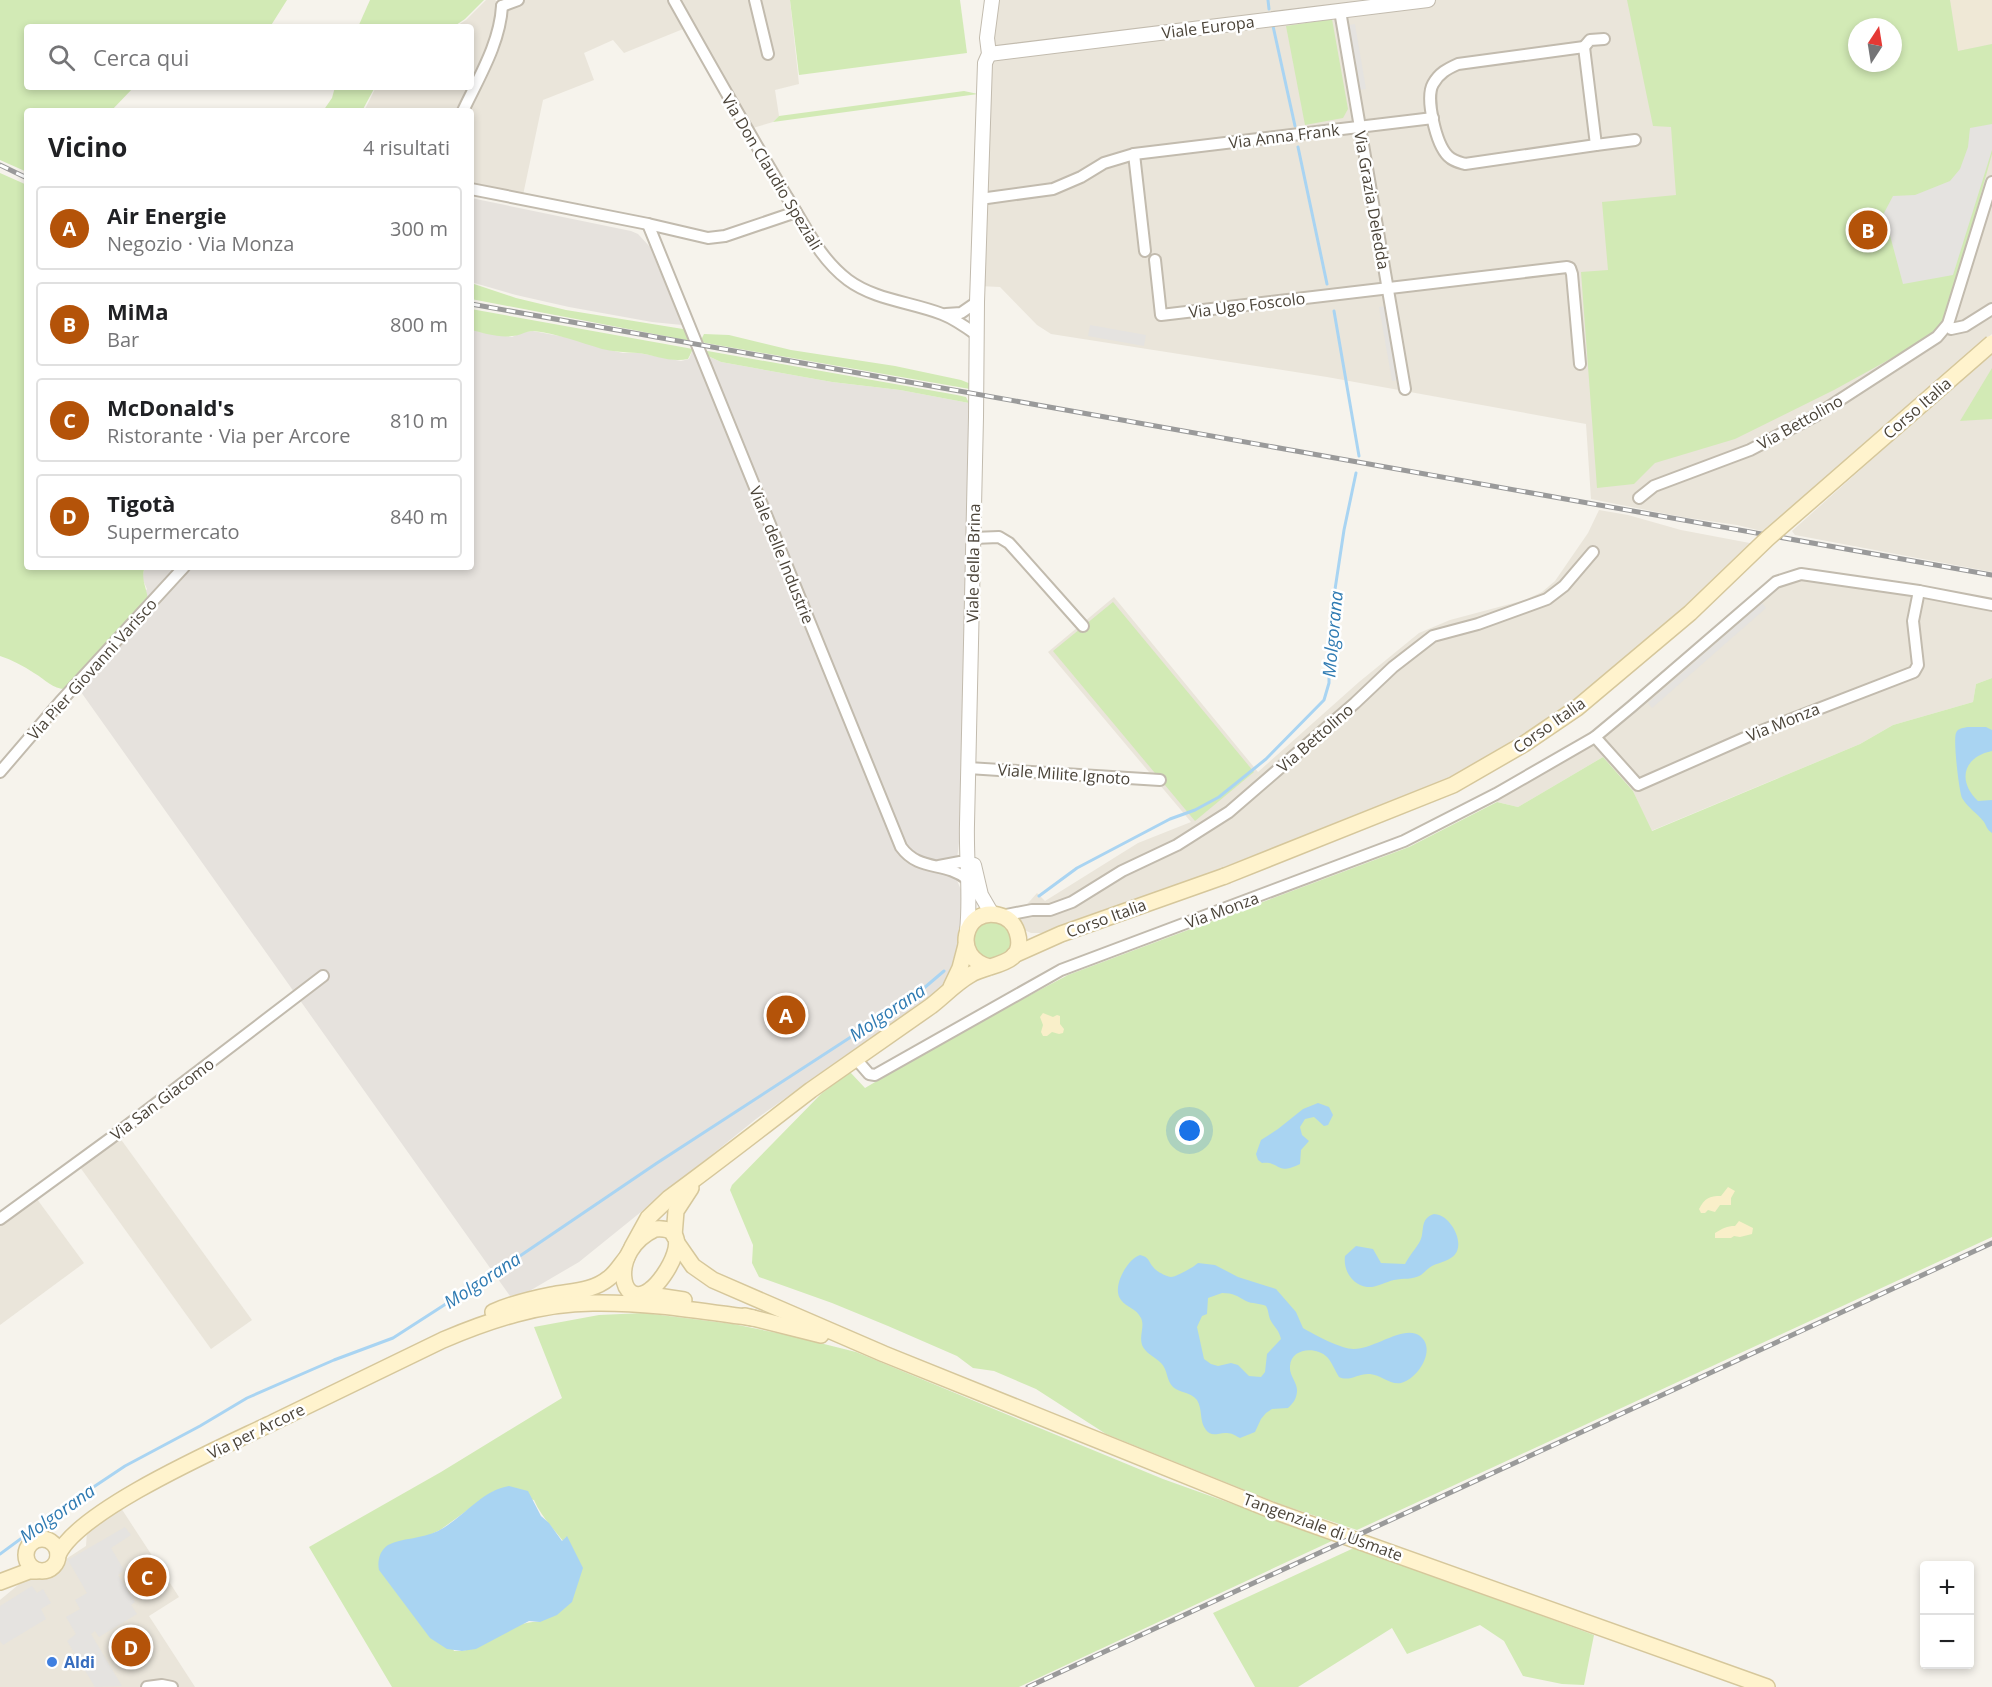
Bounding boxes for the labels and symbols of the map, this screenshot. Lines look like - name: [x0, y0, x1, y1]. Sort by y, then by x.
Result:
- street label: Viale Europa: [1160, 10, 1256, 44]
- north arrow: [1848, 18, 1902, 72]
- street label: Via Don Claudio Speziali: [717, 90, 827, 254]
- street label: Via Anna Frank: [1227, 118, 1341, 154]
- street label: Via Grazia Deledda: [1349, 129, 1395, 271]
- pin: B: [1848, 208, 1888, 252]
- street label: Via Ugo Foscolo: [1187, 287, 1307, 323]
- street label: Corso Italia: [1878, 372, 1956, 444]
- street label: Via Bettolino: [1753, 389, 1847, 455]
- street label: Viale delle Industrie: [744, 483, 820, 627]
- street label: Viale della Brina: [961, 503, 985, 623]
- water label: Molgorana: [1316, 590, 1348, 678]
- street label: Via Pier Giovanni Varisco: [22, 593, 162, 745]
- street label: Corso Italia: [1508, 692, 1590, 758]
- street label: Via Monza: [1743, 697, 1823, 747]
- street label: Via Bettolino: [1272, 699, 1358, 777]
- street label: Viale Milite Ignoto: [997, 758, 1131, 790]
- street label: Via Monza: [1182, 887, 1262, 933]
- street label: Corso Italia: [1063, 893, 1149, 943]
- water label: Molgorana: [844, 978, 930, 1046]
- pin: A: [766, 992, 806, 1038]
- street label: Via San Giacomo: [106, 1053, 218, 1145]
- your location: [1175, 1116, 1204, 1145]
- water label: Molgorana: [439, 1246, 525, 1314]
- street label: Via per Arcore: [204, 1398, 308, 1464]
- water label: Molgorana: [14, 1478, 100, 1548]
- street label: Tangenziale di Usmate: [1240, 1488, 1406, 1566]
- pin: C: [128, 1554, 166, 1600]
- pin: D: [112, 1624, 150, 1670]
- place label: Aldi: [64, 1651, 95, 1673]
- marker: Aldi: [45, 1655, 59, 1669]

